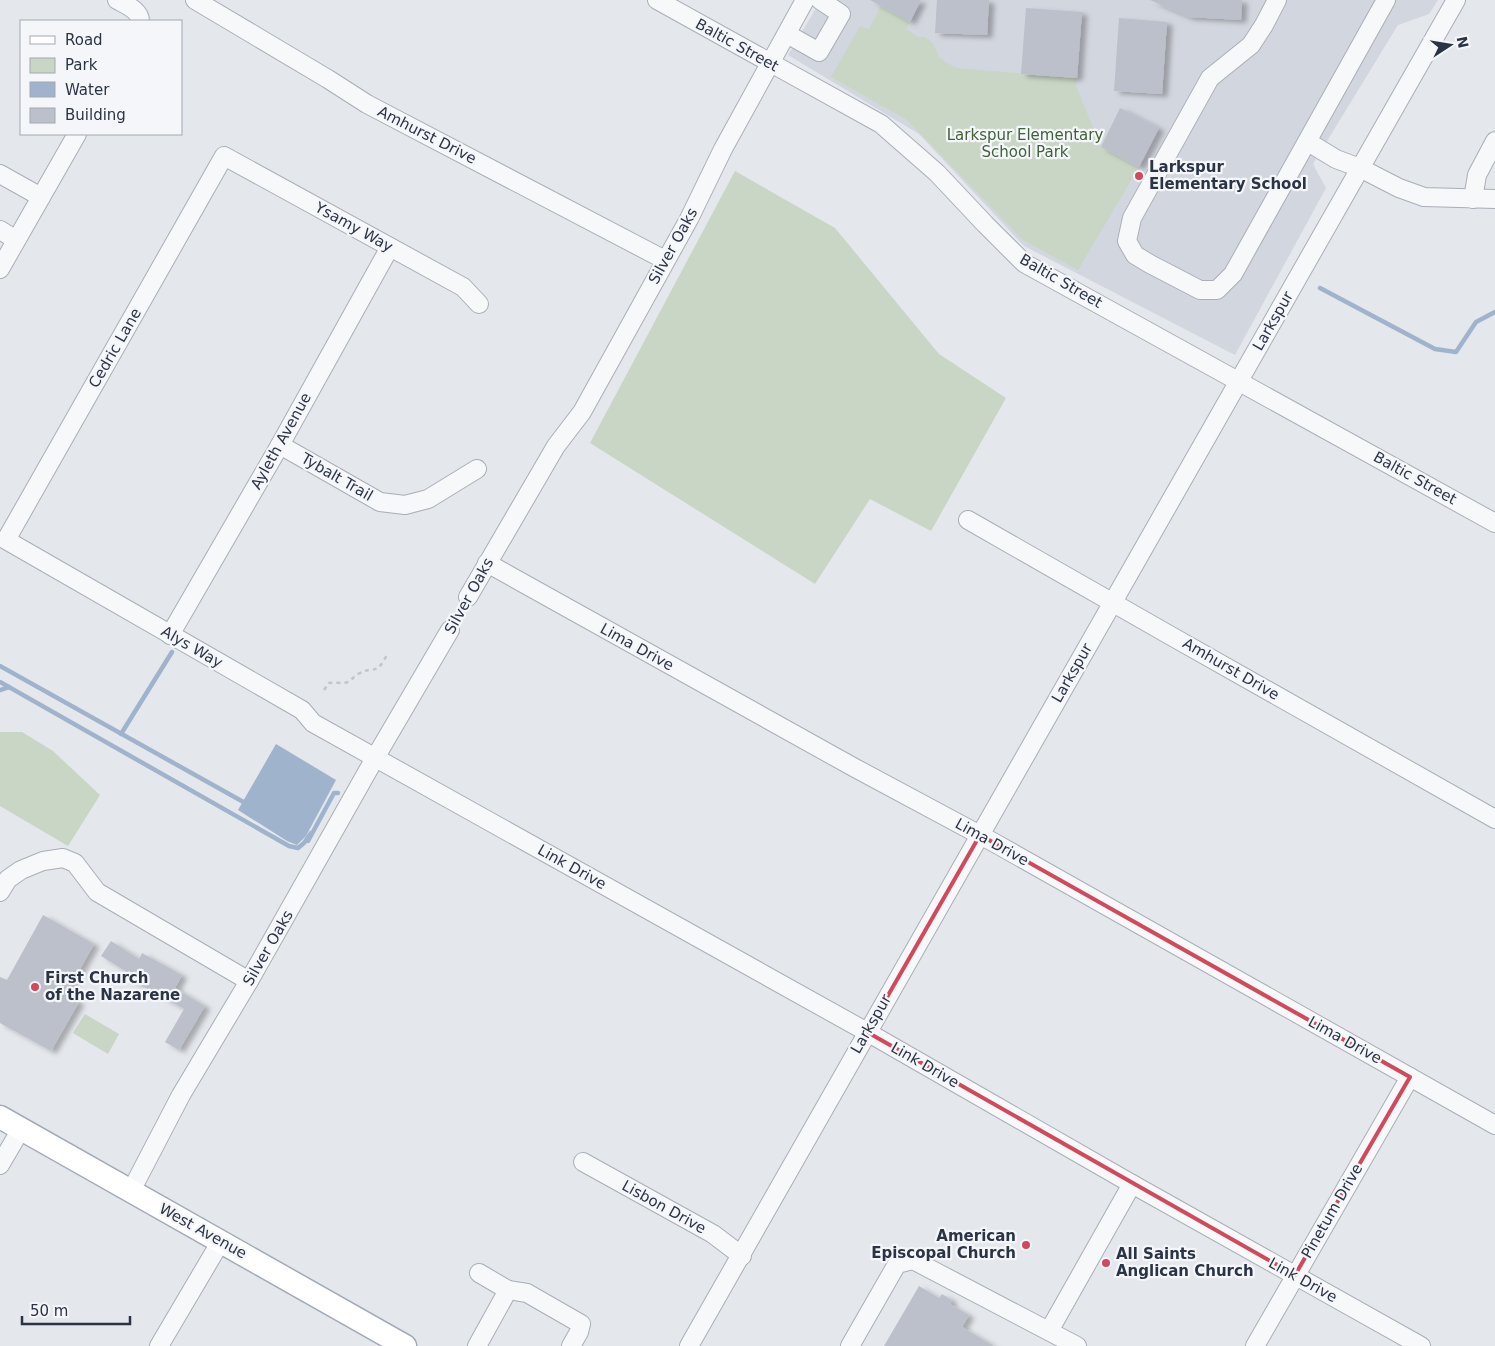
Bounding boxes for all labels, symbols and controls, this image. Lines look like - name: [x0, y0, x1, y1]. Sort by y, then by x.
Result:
- street label: Baltic Street: [692, 15, 782, 75]
- legend: [20, 20, 182, 135]
- north arrow: [1425, 20, 1475, 70]
- text: Road: [65, 31, 103, 49]
- text: N: [1454, 35, 1472, 50]
- text: Park: [65, 56, 98, 74]
- text: Water: [65, 81, 110, 99]
- street label: Amhurst Drive: [375, 102, 479, 168]
- text: Building: [65, 106, 126, 124]
- park label: Larkspur Elementary School Park: [947, 126, 1103, 161]
- place label: Larkspur Elementary School: [1149, 158, 1307, 193]
- marker: Larkspur Elementary School: [1133, 170, 1145, 182]
- street label: Ysamy Way: [311, 198, 396, 256]
- street label: Silver Oaks: [645, 205, 701, 287]
- street label: Baltic Street: [1017, 250, 1106, 312]
- street label: Larkspur: [1249, 287, 1298, 354]
- street label: Cedric Lane: [85, 305, 145, 391]
- street label: Ayleth Avenue: [247, 390, 315, 492]
- street label: Baltic Street: [1370, 448, 1460, 508]
- street label: Tybalt Trail: [297, 449, 376, 505]
- street label: Silver Oaks: [441, 555, 497, 637]
- street label: Lima Drive: [597, 619, 677, 675]
- street label: Alys Way: [158, 622, 226, 672]
- street label: Amhurst Drive: [1180, 634, 1282, 704]
- street label: Larkspur: [1048, 639, 1097, 706]
- street label: Lima Drive: [952, 814, 1032, 870]
- street label: Link Drive: [535, 841, 609, 893]
- street label: Silver Oaks: [239, 907, 297, 989]
- place label: First Church of the Nazarene: [45, 969, 180, 1004]
- marker: First Church of the Nazarene: [29, 981, 41, 993]
- street label: Larkspur: [847, 990, 896, 1057]
- street label: Lima Drive: [1305, 1012, 1385, 1068]
- street label: Link Drive: [888, 1038, 962, 1092]
- street label: Pinetum Drive: [1298, 1160, 1366, 1262]
- street label: Lisbon Drive: [619, 1177, 709, 1237]
- street label: West Avenue: [156, 1200, 250, 1262]
- place label: American Episcopal Church: [871, 1227, 1016, 1262]
- marker: American Episcopal Church: [1020, 1239, 1032, 1251]
- place label: All Saints Anglican Church: [1116, 1245, 1254, 1280]
- street label: Link Drive: [1266, 1254, 1340, 1306]
- marker: All Saints Anglican Church: [1100, 1257, 1112, 1269]
- scale bar: [22, 1294, 130, 1326]
- text: 50 m: [30, 1302, 68, 1320]

